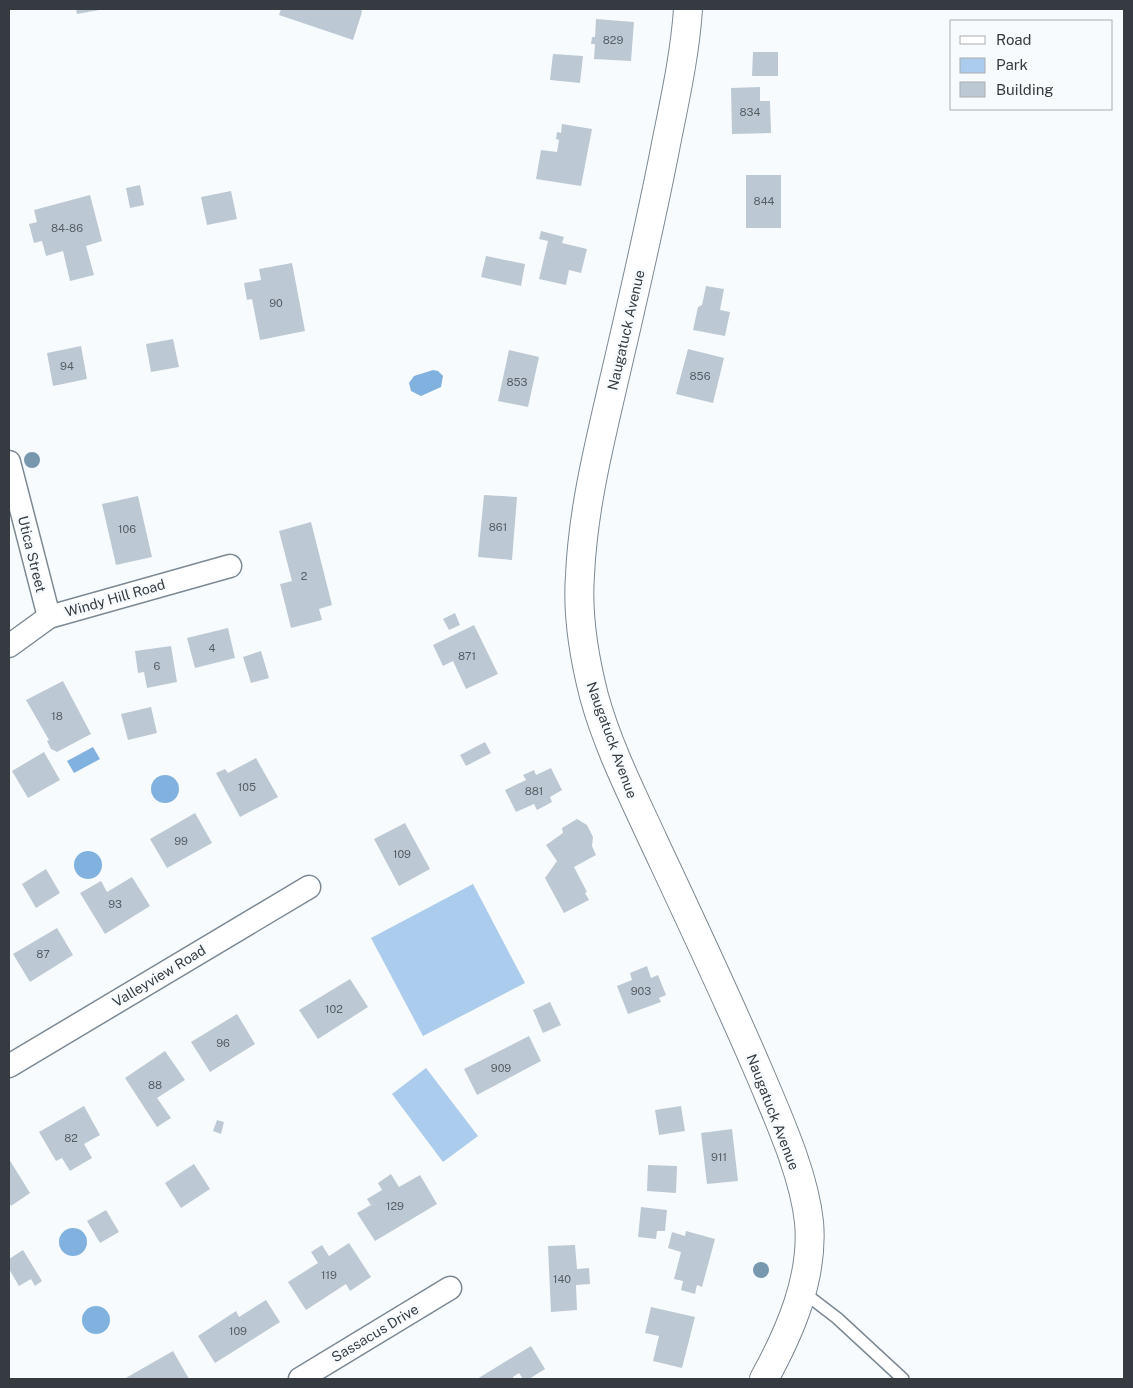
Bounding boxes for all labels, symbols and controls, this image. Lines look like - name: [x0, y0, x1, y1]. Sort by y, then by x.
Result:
- legend: [950, 20, 1113, 110]
- text: Road: [996, 31, 1032, 48]
- house number: 829: [603, 34, 623, 46]
- text: Park: [996, 56, 1028, 73]
- text: Building: [996, 81, 1054, 98]
- house number: 834: [740, 106, 761, 118]
- house number: 844: [754, 195, 775, 207]
- house number: 84-86: [51, 222, 83, 234]
- street label: Naugatuck Avenue: [604, 268, 648, 392]
- house number: 90: [269, 297, 283, 309]
- house number: 94: [60, 360, 74, 372]
- house number: 856: [689, 370, 711, 382]
- house number: 853: [506, 376, 528, 388]
- street label: Utica Street: [15, 514, 49, 594]
- house number: 861: [489, 521, 507, 533]
- house number: 106: [118, 523, 136, 535]
- house number: 2: [301, 570, 308, 582]
- street label: Windy Hill Road: [63, 576, 167, 620]
- house number: 4: [209, 642, 216, 654]
- house number: 871: [458, 650, 476, 662]
- house number: 6: [154, 660, 161, 672]
- street label: Naugatuck Avenue: [584, 680, 641, 800]
- house number: 18: [51, 710, 63, 722]
- house number: 105: [238, 781, 256, 793]
- house number: 881: [525, 785, 543, 797]
- house number: 99: [174, 835, 188, 847]
- house number: 109: [393, 848, 411, 860]
- house number: 93: [108, 898, 122, 910]
- street label: Valleyview Road: [110, 942, 208, 1010]
- house number: 87: [36, 948, 50, 960]
- house number: 903: [631, 985, 651, 997]
- house number: 102: [325, 1003, 343, 1015]
- house number: 96: [216, 1037, 230, 1049]
- street label: Naugatuck Avenue: [744, 1052, 802, 1172]
- house number: 909: [491, 1062, 511, 1074]
- house number: 88: [148, 1079, 162, 1091]
- house number: 82: [64, 1132, 78, 1144]
- house number: 911: [711, 1151, 727, 1163]
- house number: 129: [386, 1200, 404, 1212]
- house number: 119: [321, 1269, 337, 1281]
- house number: 140: [553, 1273, 571, 1285]
- street label: Sassacus Drive: [329, 1301, 421, 1365]
- house number: 109: [229, 1325, 247, 1337]

